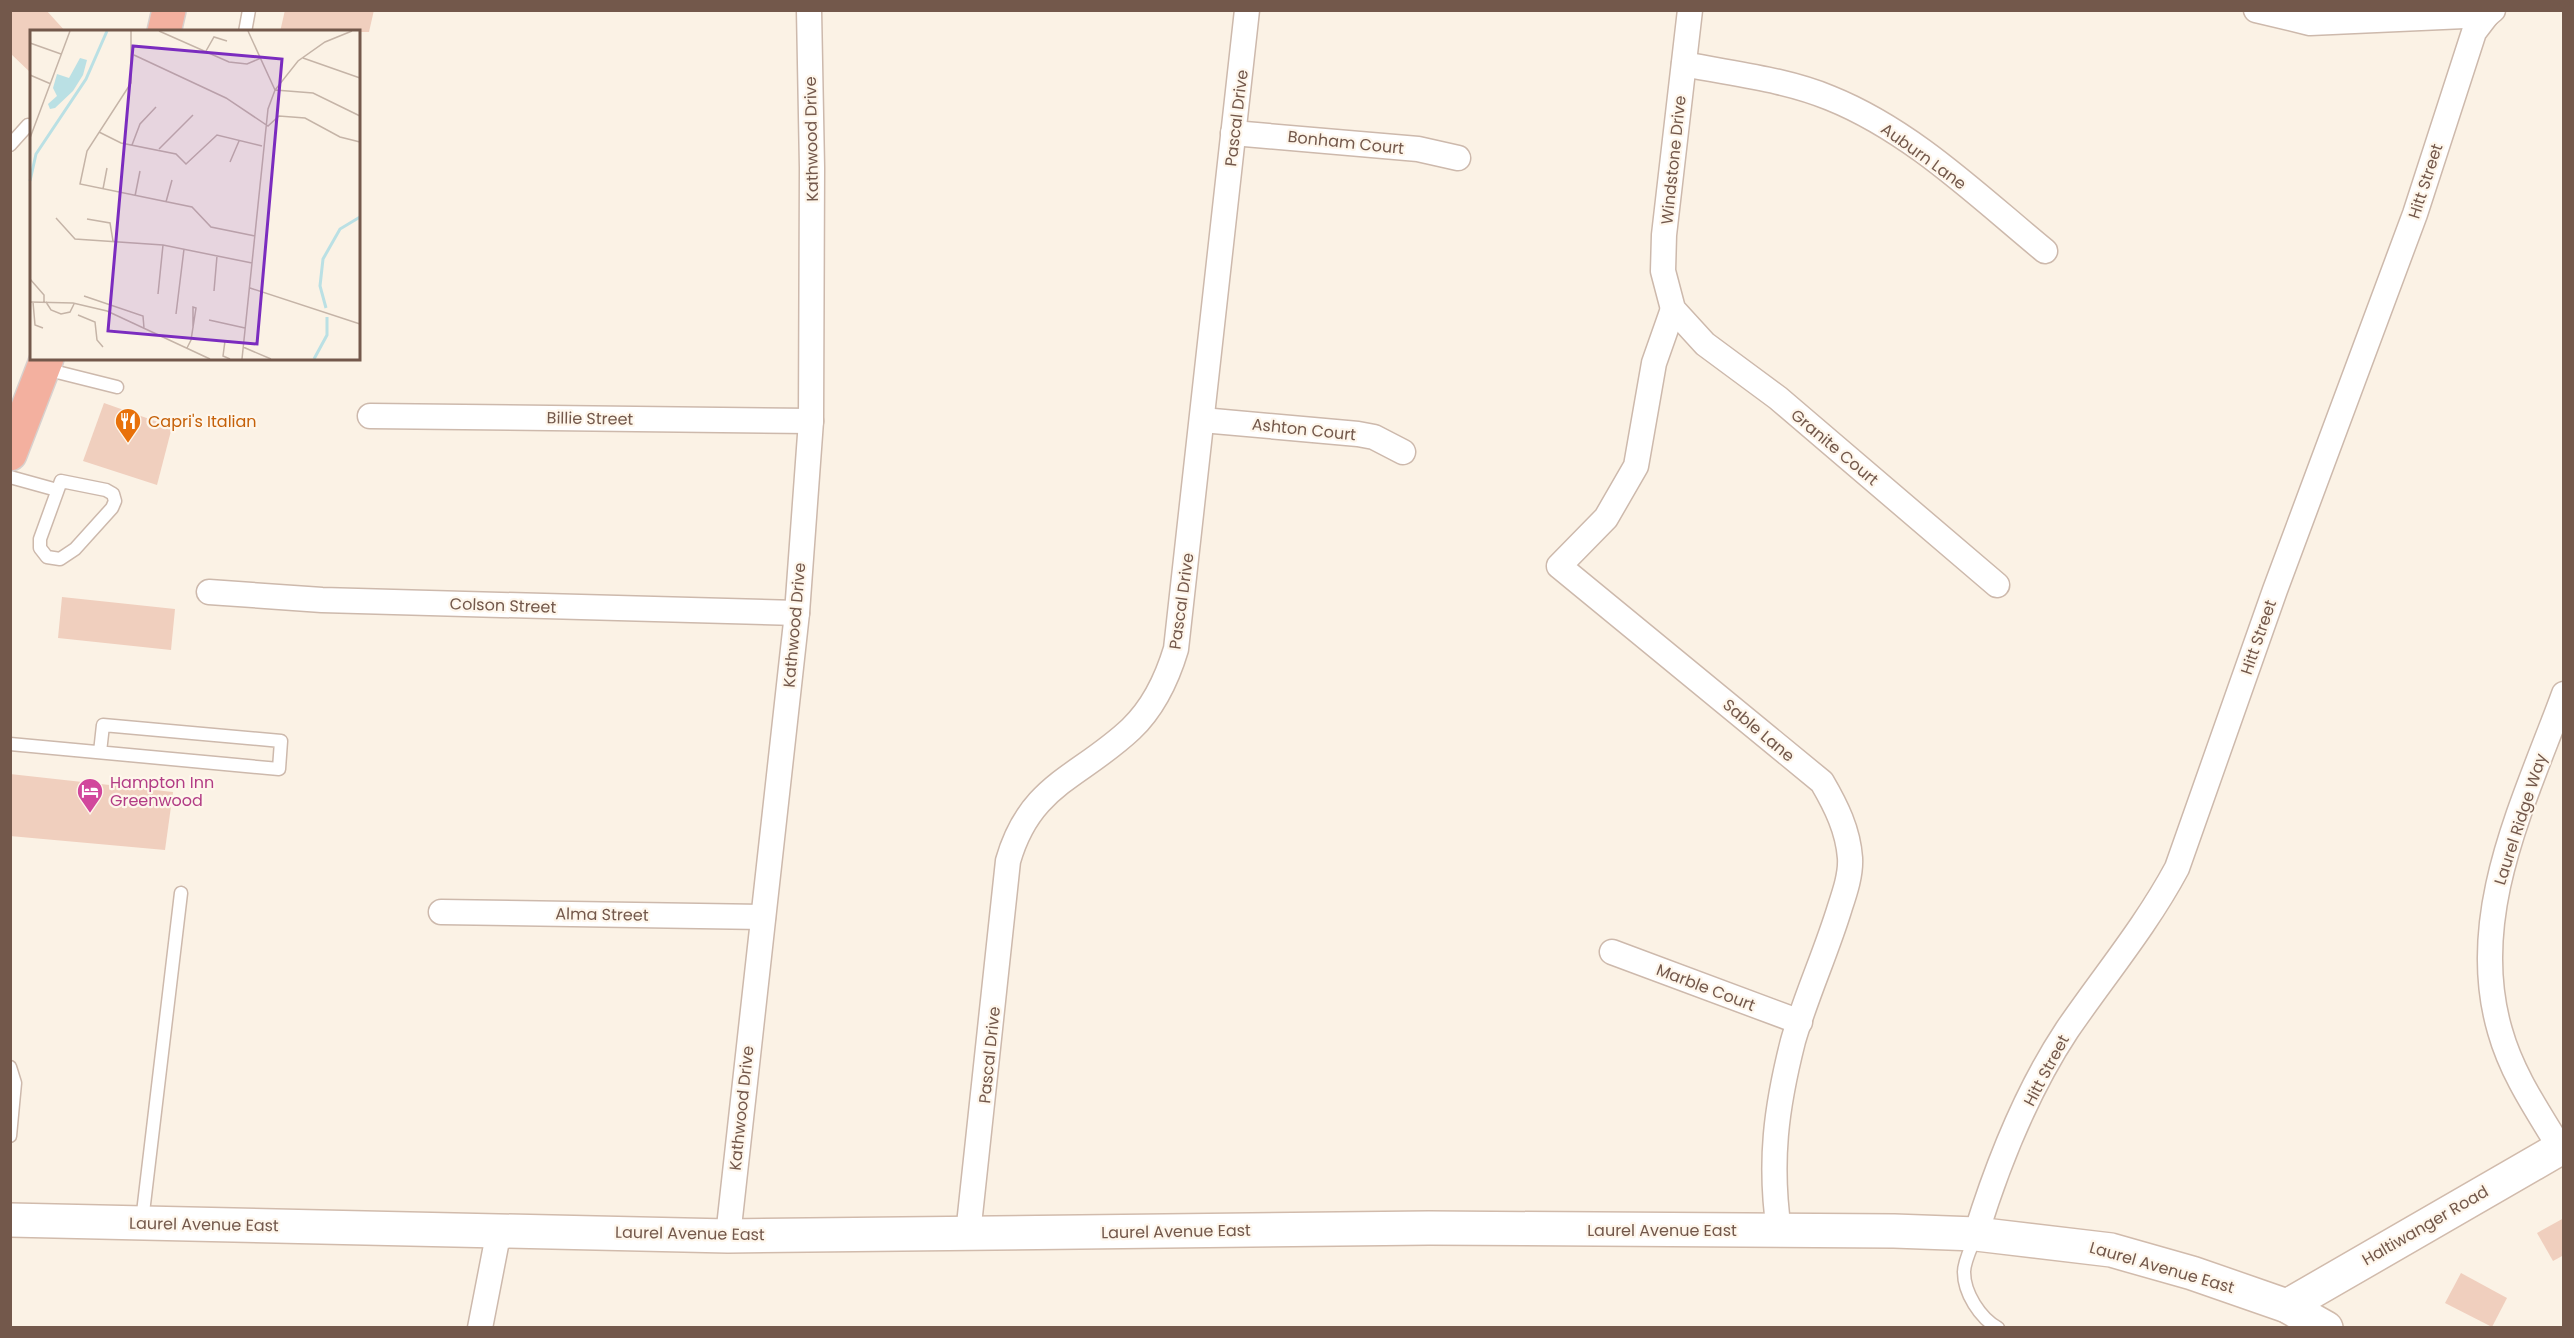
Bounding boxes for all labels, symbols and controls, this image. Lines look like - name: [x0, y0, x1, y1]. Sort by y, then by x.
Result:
- inset map: [30, 30, 360, 360]
- street label: Pascal Drive: [1219, 68, 1254, 168]
- street label: Kathwood Drive: [799, 76, 824, 202]
- street label: Windstone Drive: [1655, 94, 1692, 226]
- street label: Auburn Lane: [1876, 118, 1971, 195]
- street label: Bonham Court: [1287, 125, 1405, 160]
- street label: Hitt Street: [2403, 140, 2448, 222]
- street label: Granite Court: [1786, 404, 1884, 491]
- restaurant icon: Capri's Italian: [113, 406, 143, 444]
- street label: Billie Street: [547, 406, 634, 431]
- place label: Capri's Italian: [148, 410, 257, 433]
- street label: Ashton Court: [1251, 413, 1357, 446]
- street label: Pascal Drive: [1163, 551, 1200, 651]
- street label: Kathwood Drive: [778, 562, 811, 688]
- street label: Colson Street: [449, 592, 557, 619]
- street label: Hitt Street: [2235, 596, 2282, 678]
- street label: Sable Lane: [1718, 694, 1799, 767]
- street label: Laurel Ridge Way: [2488, 750, 2553, 888]
- place label: Hampton Inn Greenwood: [110, 771, 214, 812]
- hotel icon: Hampton Inn Greenwood: [75, 776, 105, 814]
- street label: Alma Street: [555, 902, 649, 927]
- street label: Marble Court: [1653, 958, 1759, 1017]
- street label: Pascal Drive: [973, 1005, 1006, 1105]
- street label: Hitt Street: [2018, 1030, 2075, 1110]
- street label: Kathwood Drive: [724, 1044, 759, 1172]
- street label: Haltiwanger Road: [2358, 1180, 2493, 1271]
- street label: Laurel Avenue East: [129, 1212, 279, 1237]
- street label: Laurel Avenue East: [1101, 1219, 1251, 1244]
- street label: Laurel Avenue East: [1587, 1219, 1737, 1242]
- street label: Laurel Avenue East: [615, 1221, 765, 1246]
- street label: Laurel Avenue East: [2087, 1236, 2237, 1299]

